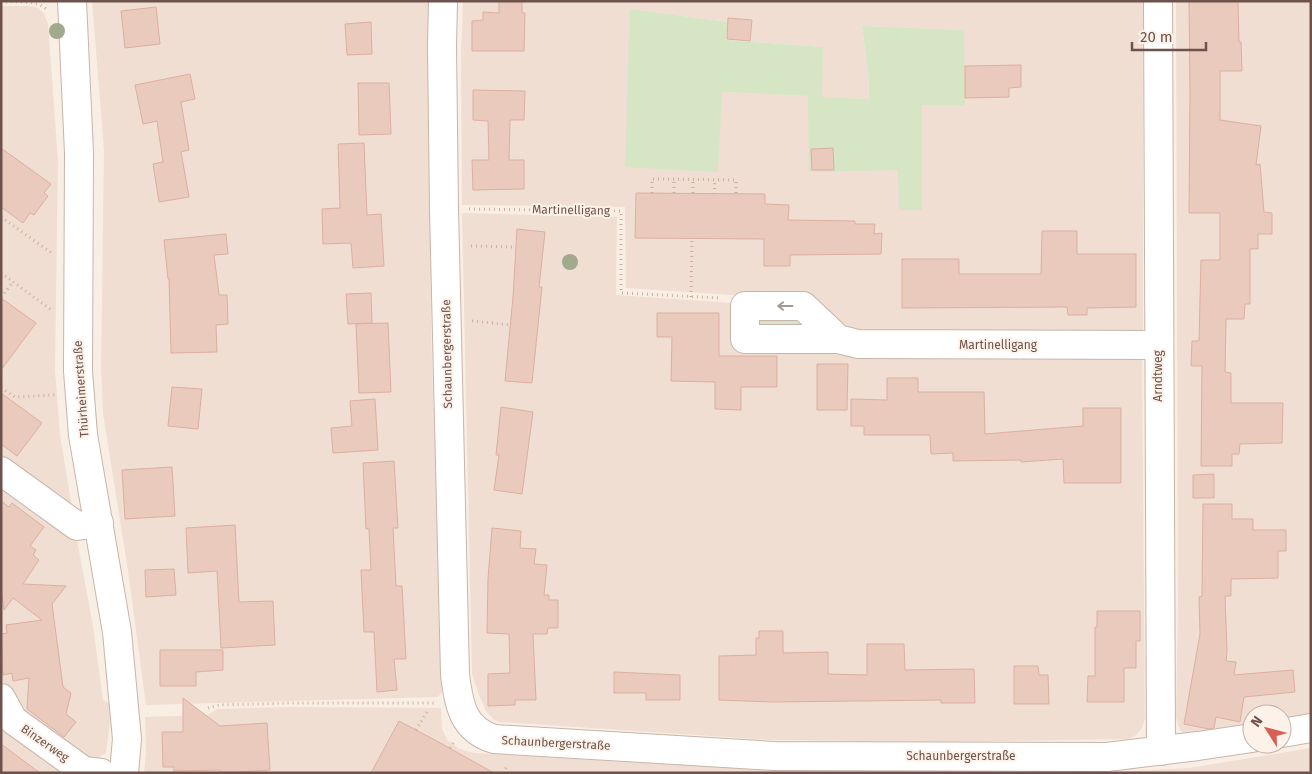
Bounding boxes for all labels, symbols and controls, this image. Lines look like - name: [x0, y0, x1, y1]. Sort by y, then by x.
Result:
- scale bar: [1132, 20, 1206, 52]
- text: 20 m: [1140, 28, 1173, 46]
- street label: Martinelligang: [532, 202, 611, 218]
- street label: Schaunbergerstraße: [439, 299, 455, 409]
- one-way arrow: [778, 301, 794, 311]
- street label: Martinelligang: [959, 338, 1038, 352]
- street label: Thürheimerstraße: [71, 340, 91, 438]
- street label: Arndtweg: [1151, 350, 1165, 402]
- north arrow: [1242, 704, 1292, 754]
- text: N: [1247, 713, 1266, 730]
- street label: Binzerweg: [18, 721, 72, 765]
- street label: Schaunbergerstraße: [501, 733, 611, 753]
- street label: Schaunbergerstraße: [906, 749, 1016, 763]

